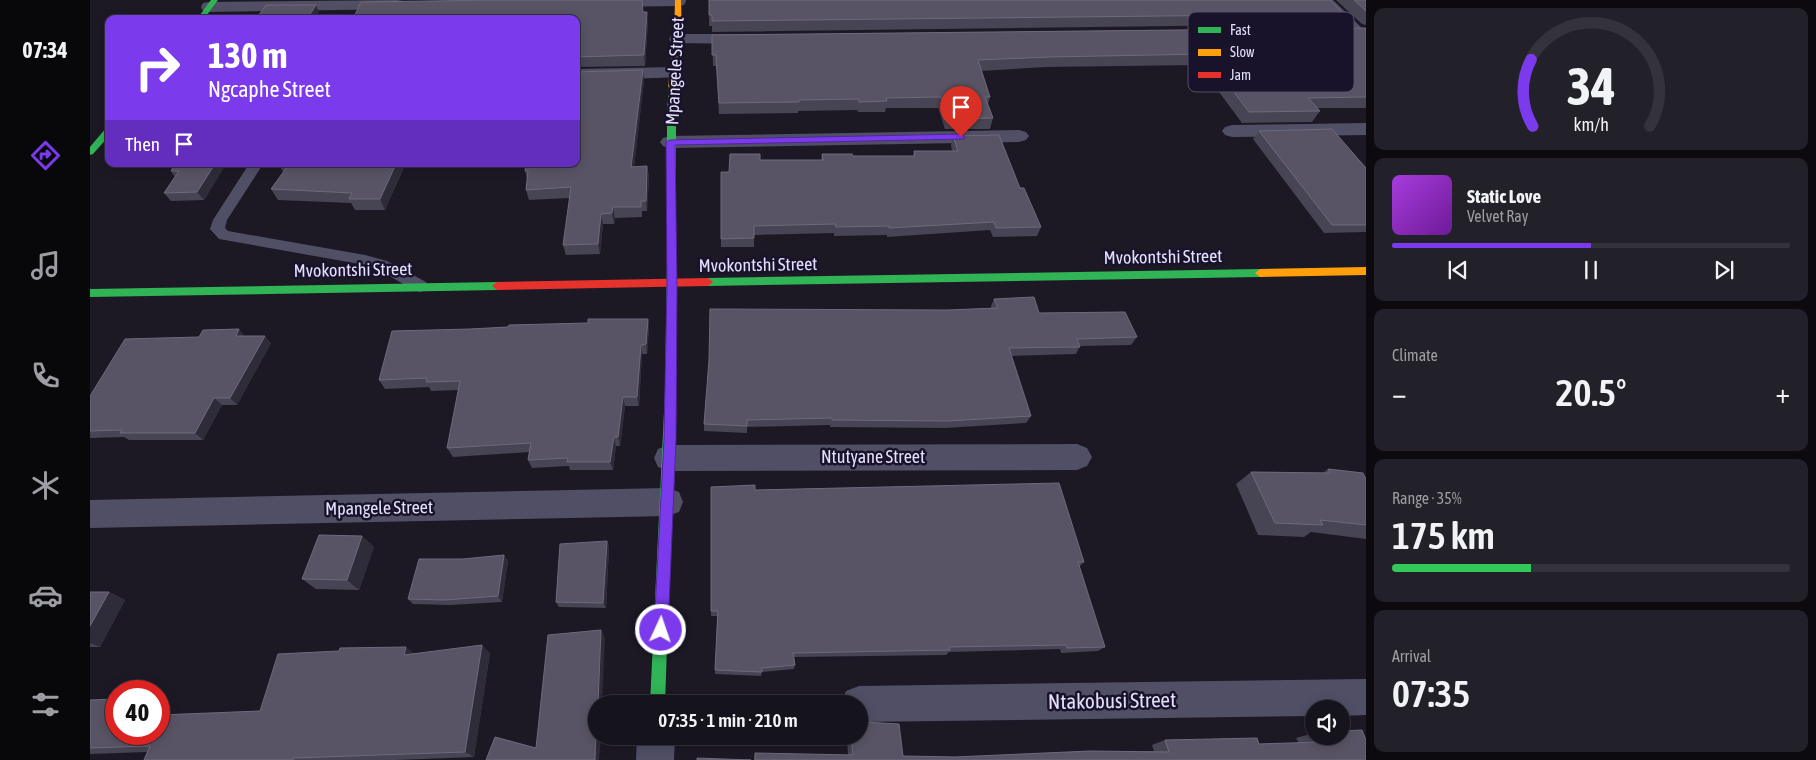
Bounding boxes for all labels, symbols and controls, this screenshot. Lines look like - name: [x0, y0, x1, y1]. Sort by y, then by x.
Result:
- legend: [1188, 12, 1354, 92]
- street label: Mpangele Street: [661, 17, 688, 125]
- text: Fast: [1230, 22, 1251, 38]
- icon: right: [125, 35, 190, 100]
- text: 130 m: [208, 35, 287, 75]
- text: 07:34: [22, 37, 68, 63]
- text: Slow: [1230, 44, 1255, 60]
- text: 34: [1567, 56, 1615, 116]
- text: Jam: [1230, 67, 1251, 83]
- text: Ngcaphe Street: [208, 76, 331, 102]
- pin: [940, 86, 982, 137]
- icon: arrive: [947, 93, 975, 121]
- text: km/h: [1573, 114, 1609, 135]
- icon: arrive: [170, 130, 198, 158]
- text: Then: [125, 133, 160, 155]
- icon: directions: [28, 138, 63, 173]
- text: Static Love: [1467, 185, 1541, 207]
- text: Velvet Ray: [1467, 207, 1528, 225]
- street label: Mvokontshi Street: [1103, 245, 1223, 268]
- icon: music: [28, 248, 63, 283]
- street label: Mvokontshi Street: [698, 253, 818, 276]
- icon: previous: [1444, 256, 1472, 284]
- icon: pause: [1577, 256, 1605, 284]
- icon: next: [1710, 256, 1738, 284]
- street label: Mvokontshi Street: [293, 258, 413, 281]
- text: Climate: [1392, 346, 1438, 364]
- icon: phone: [28, 358, 63, 393]
- text: 20.5°: [1556, 371, 1626, 414]
- text: −: [1392, 377, 1407, 409]
- text: +: [1775, 377, 1790, 409]
- street label: Ntutyane Street: [821, 446, 925, 467]
- icon: climate: [28, 468, 63, 503]
- text: Range · 35%: [1392, 489, 1462, 507]
- street label: Mpangele Street: [325, 496, 433, 519]
- text: 175 km: [1392, 514, 1495, 557]
- icon: car: [28, 578, 63, 613]
- position arrow: [634, 603, 686, 655]
- text: Arrival: [1392, 647, 1431, 665]
- text: 07:35: [1392, 672, 1470, 715]
- speed limit sign: 40: [105, 680, 170, 745]
- icon: filters: [28, 687, 63, 722]
- street label: Ntakobusi Street: [1048, 687, 1176, 713]
- map controls: [1305, 700, 1350, 745]
- button: sound: [1305, 700, 1350, 745]
- text: 07:35 · 1 min · 210 m: [658, 709, 798, 731]

